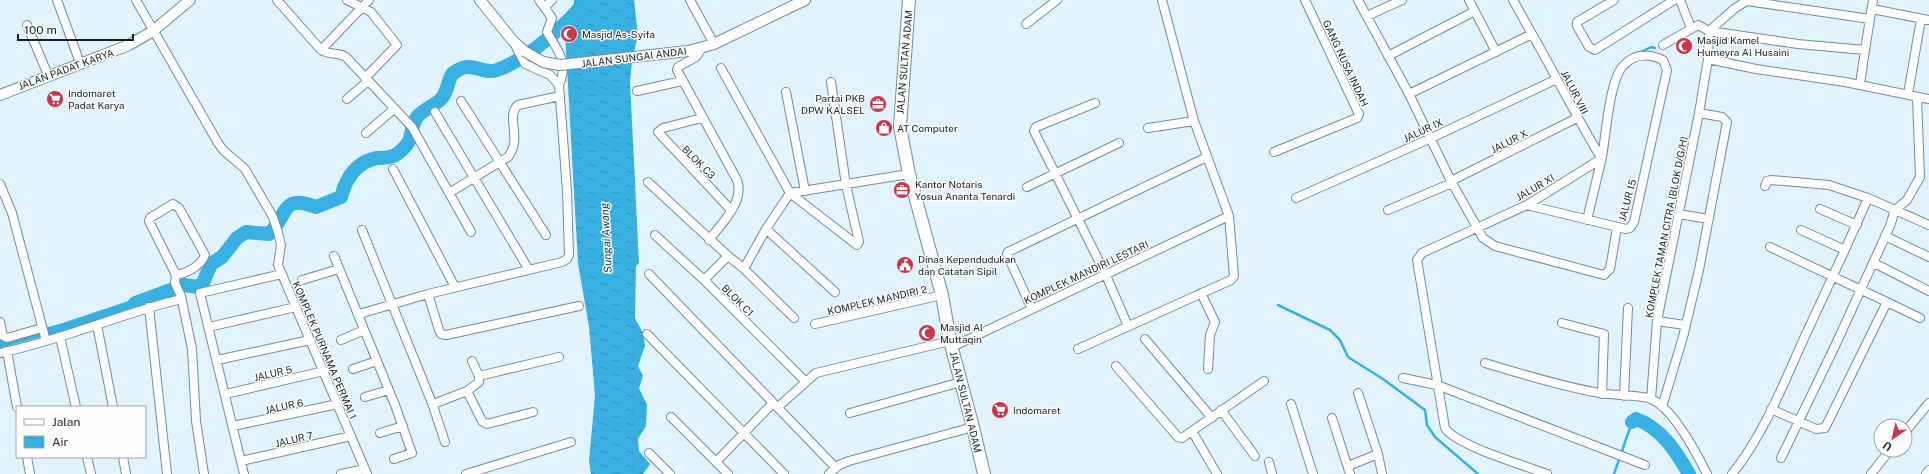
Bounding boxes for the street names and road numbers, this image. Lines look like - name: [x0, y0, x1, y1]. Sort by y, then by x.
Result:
- street label: JALAN SULTAN ADAM: [893, 10, 915, 114]
- street label: GANG NUSA INDAH: [1321, 18, 1371, 108]
- street label: JALAN SUNGAI ANDAI: [581, 45, 687, 69]
- street label: JALAN PADAT KARYA: [17, 46, 115, 92]
- street label: JALUR VIII: [1559, 68, 1591, 116]
- street label: JALUR IX: [1401, 116, 1445, 144]
- street label: JALUR X: [1489, 127, 1529, 155]
- street label: KOMPLEK TAMAN CITRA (BLOK D/G/H): [1642, 135, 1690, 319]
- street label: BLOK C3: [680, 143, 718, 181]
- street label: JALUR XI: [1514, 171, 1556, 203]
- street label: JALUR 15: [1616, 178, 1638, 222]
- street label: KOMPLEK MANDIRI LESTARI: [1022, 238, 1150, 306]
- street label: KOMPLEK PURNAMA PERMAI 1: [290, 279, 360, 421]
- street label: BLOK C1: [720, 282, 756, 318]
- street label: KOMPLEK MANDIRI 2: [826, 283, 928, 317]
- street label: JALAN SULTAN ADAM: [948, 350, 984, 454]
- street label: JALUR 5: [253, 363, 293, 383]
- street label: JALUR 6: [264, 396, 304, 416]
- street label: JALUR 7: [274, 429, 314, 449]

